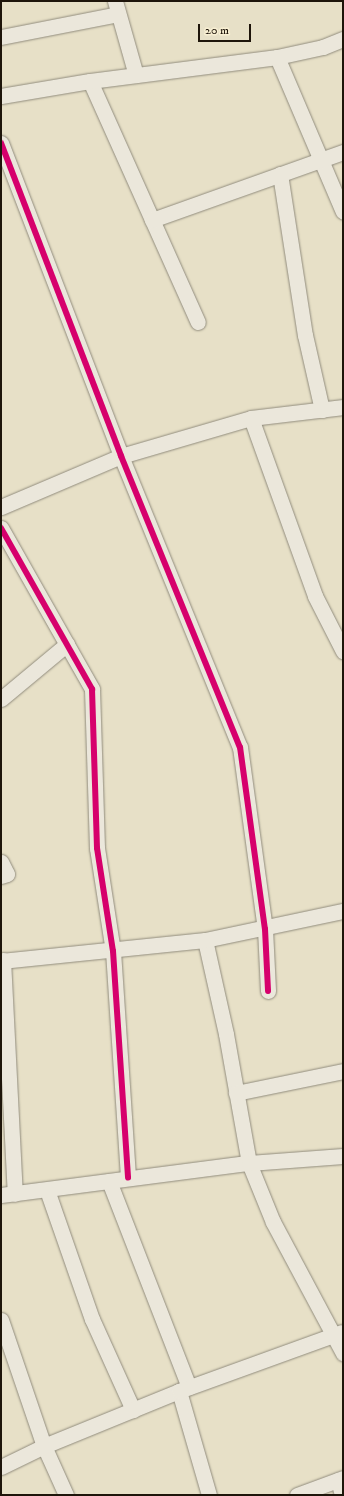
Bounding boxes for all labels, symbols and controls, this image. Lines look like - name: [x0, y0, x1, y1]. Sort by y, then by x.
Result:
- scale bar: [200, 16, 253, 42]
- text: 20 m: [205, 23, 229, 38]

